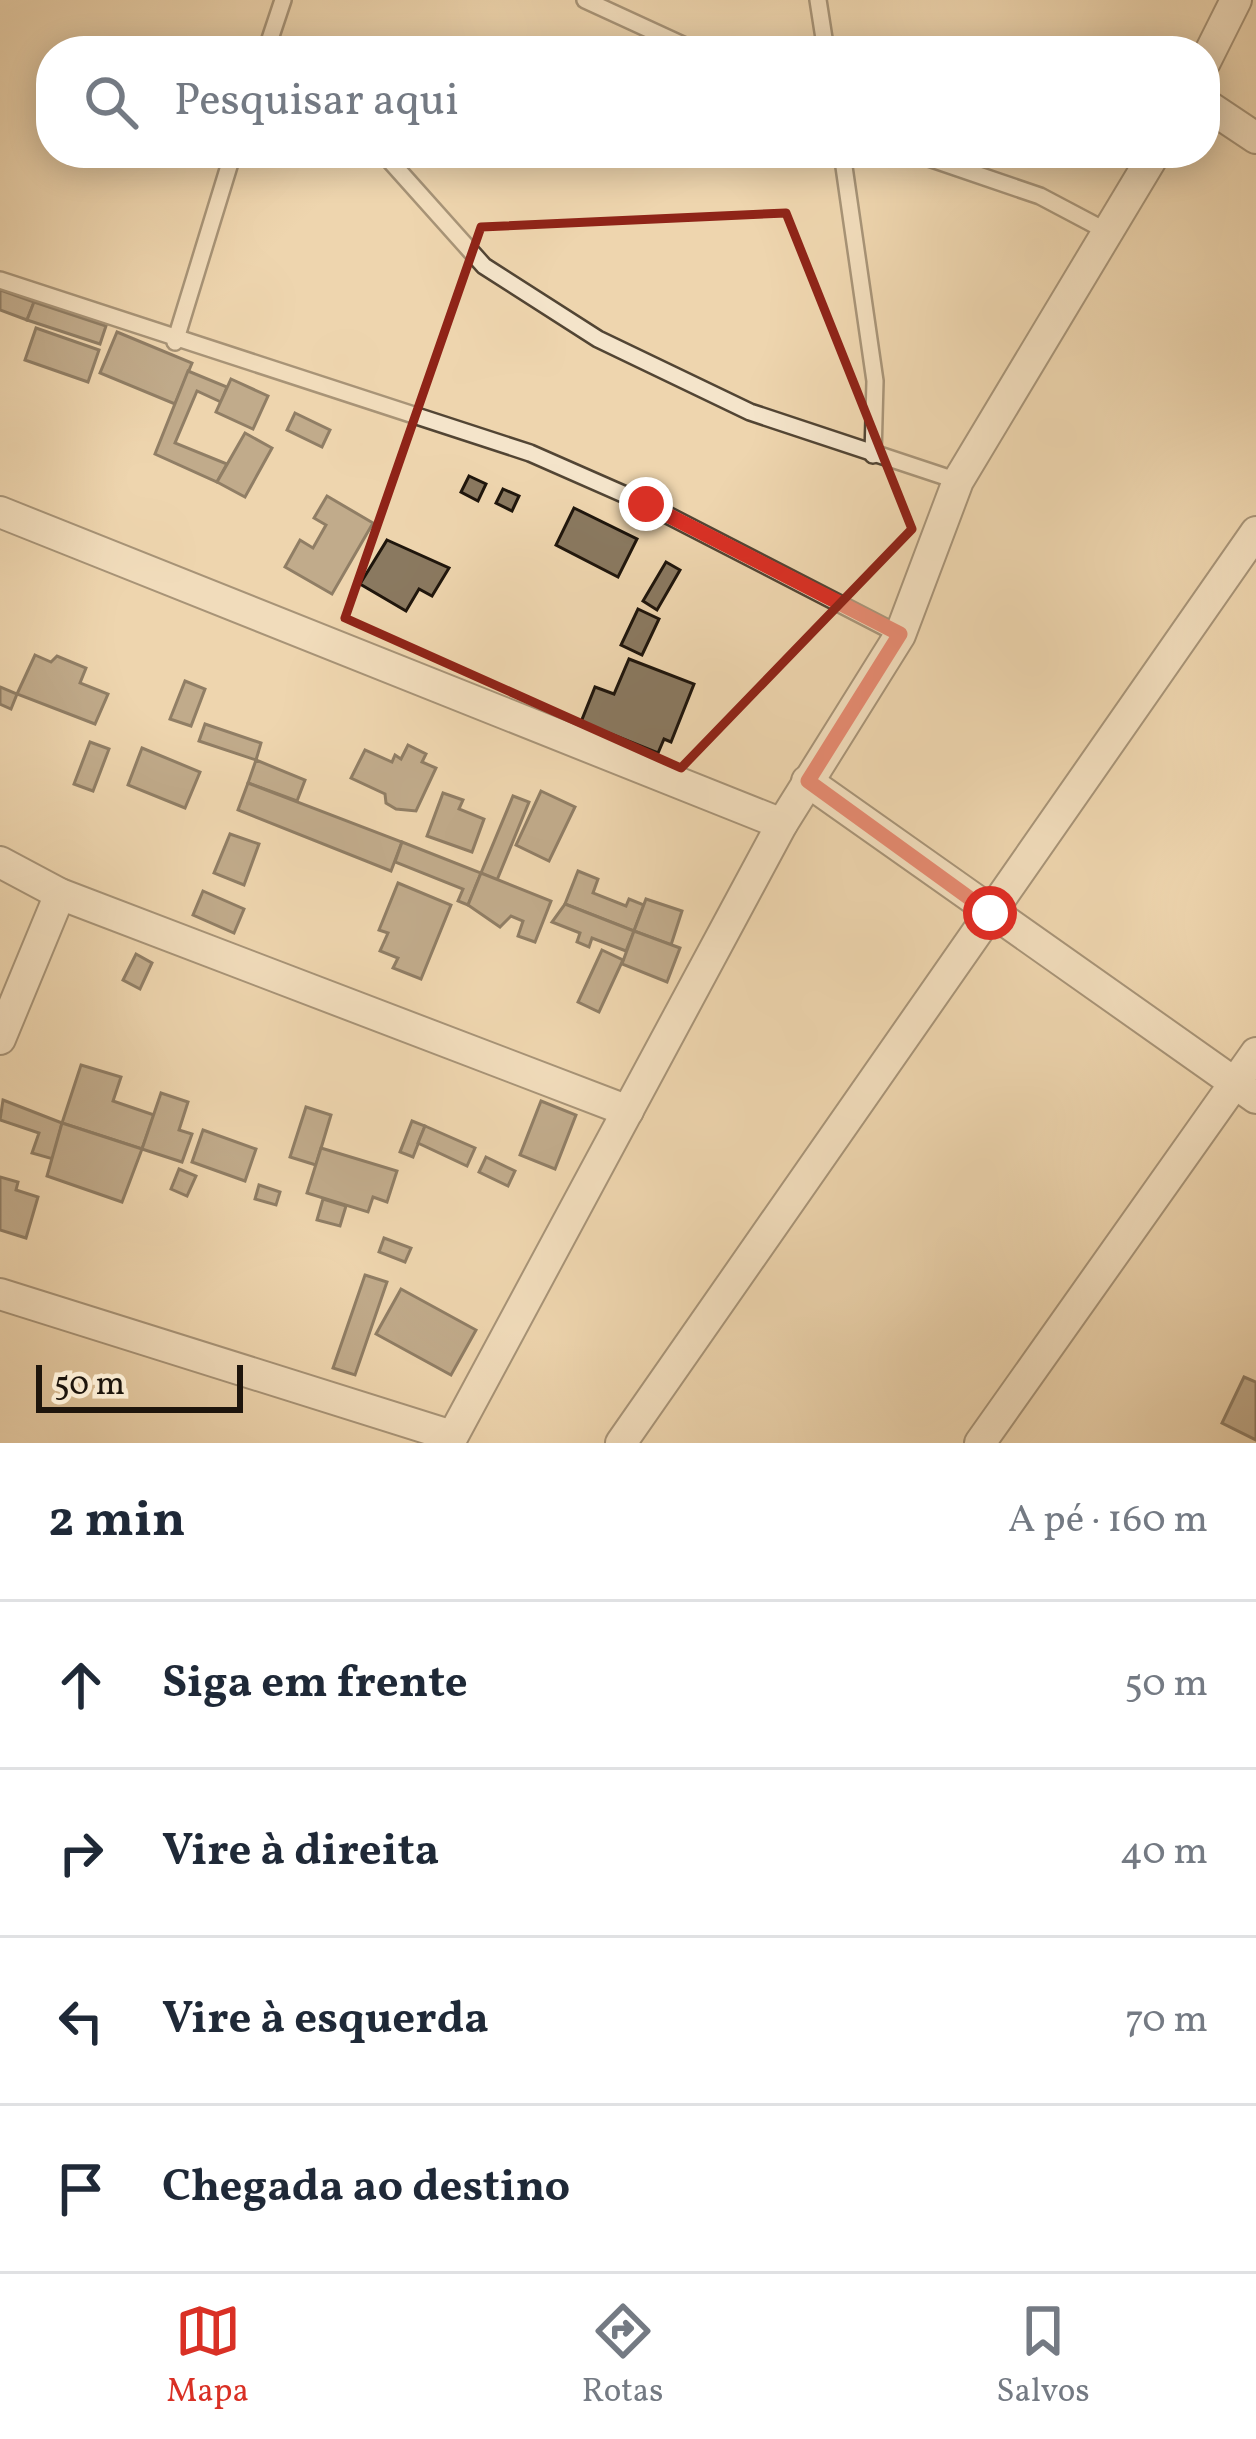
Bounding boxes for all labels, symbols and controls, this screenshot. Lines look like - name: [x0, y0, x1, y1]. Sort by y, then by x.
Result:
- search box: [36, 36, 1220, 168]
- icon: search: [78, 69, 144, 135]
- text: Pesquisar aqui: [174, 71, 459, 134]
- route end: [619, 477, 673, 531]
- route start: [963, 886, 1017, 940]
- scale bar: [36, 1359, 243, 1412]
- text: 50 m: [54, 1363, 125, 1409]
- text: 2 min: [48, 1486, 186, 1557]
- text: A pé · 160 m: [1008, 1494, 1208, 1548]
- icon: ahead: [48, 1652, 114, 1718]
- text: Siga em frente: [162, 1653, 468, 1716]
- text: 50 m: [1124, 1658, 1208, 1712]
- icon: right: [48, 1820, 114, 1886]
- text: Vire à direita: [162, 1821, 439, 1884]
- text: 40 m: [1120, 1826, 1208, 1880]
- icon: left: [48, 1988, 114, 2054]
- text: Vire à esquerda: [162, 1989, 489, 2052]
- text: 70 m: [1125, 1994, 1208, 2048]
- icon: arrive: [48, 2156, 114, 2222]
- text: Chegada ao destino: [162, 2157, 570, 2220]
- tab: Mapa: [166, 2298, 249, 2416]
- tab: Rotas: [582, 2298, 663, 2416]
- tab: Salvos: [996, 2298, 1090, 2416]

